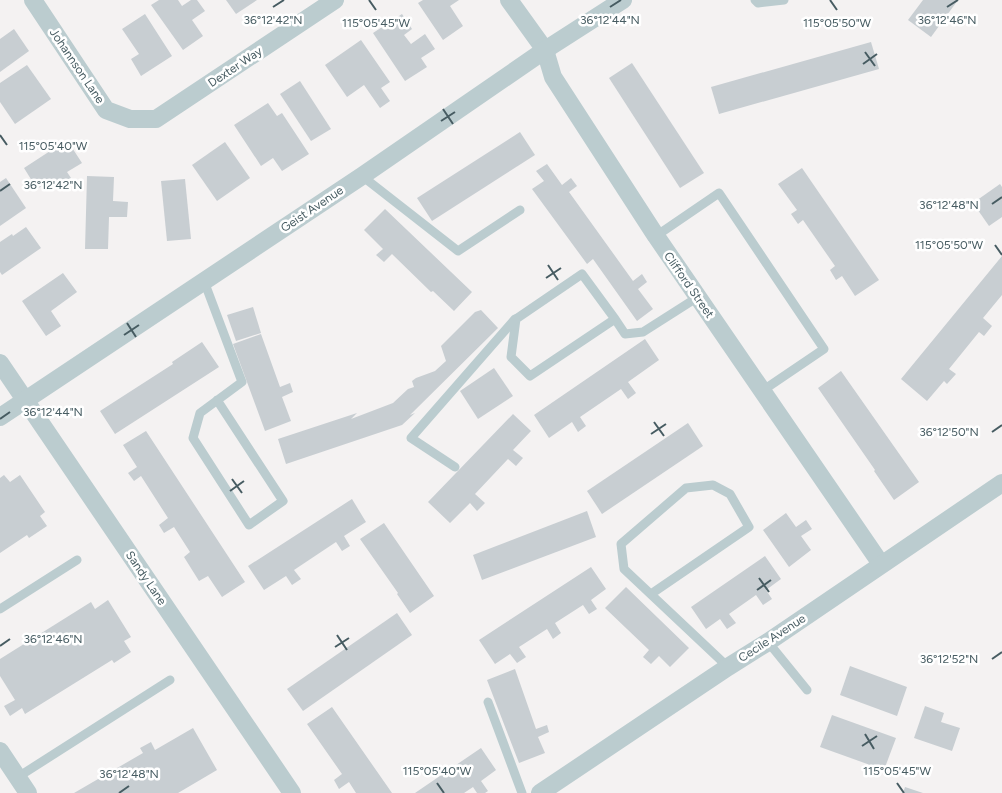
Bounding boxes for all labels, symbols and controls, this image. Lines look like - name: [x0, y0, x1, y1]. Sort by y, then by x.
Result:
- text: 36°12'42"N: [243, 13, 303, 27]
- text: 36°12'44"N: [580, 13, 640, 27]
- text: 36°12'46"N: [917, 13, 977, 27]
- text: 115°05'45"W: [342, 16, 410, 30]
- text: 115°05'50"W: [803, 16, 872, 30]
- street label: Johannson Lane: [47, 26, 107, 106]
- street label: Dexter Way: [205, 44, 265, 90]
- text: 115°05'40"W: [19, 139, 88, 153]
- text: 36°12'42"N: [23, 178, 83, 192]
- street label: Geist Avenue: [278, 183, 346, 235]
- text: 36°12'48"N: [919, 198, 979, 212]
- text: 115°05'50"W: [915, 238, 984, 252]
- street label: Clifford Street: [661, 249, 717, 321]
- text: 36°12'44"N: [23, 405, 83, 419]
- text: 36°12'50"N: [919, 425, 979, 439]
- street label: Sandy Lane: [123, 548, 169, 608]
- street label: Cecile Avenue: [736, 611, 809, 665]
- text: 36°12'46"N: [23, 632, 83, 646]
- text: 36°12'52"N: [920, 652, 978, 666]
- text: 115°05'40"W: [403, 764, 472, 778]
- text: 115°05'45"W: [863, 764, 931, 778]
- text: 36°12'48"N: [99, 767, 159, 781]

